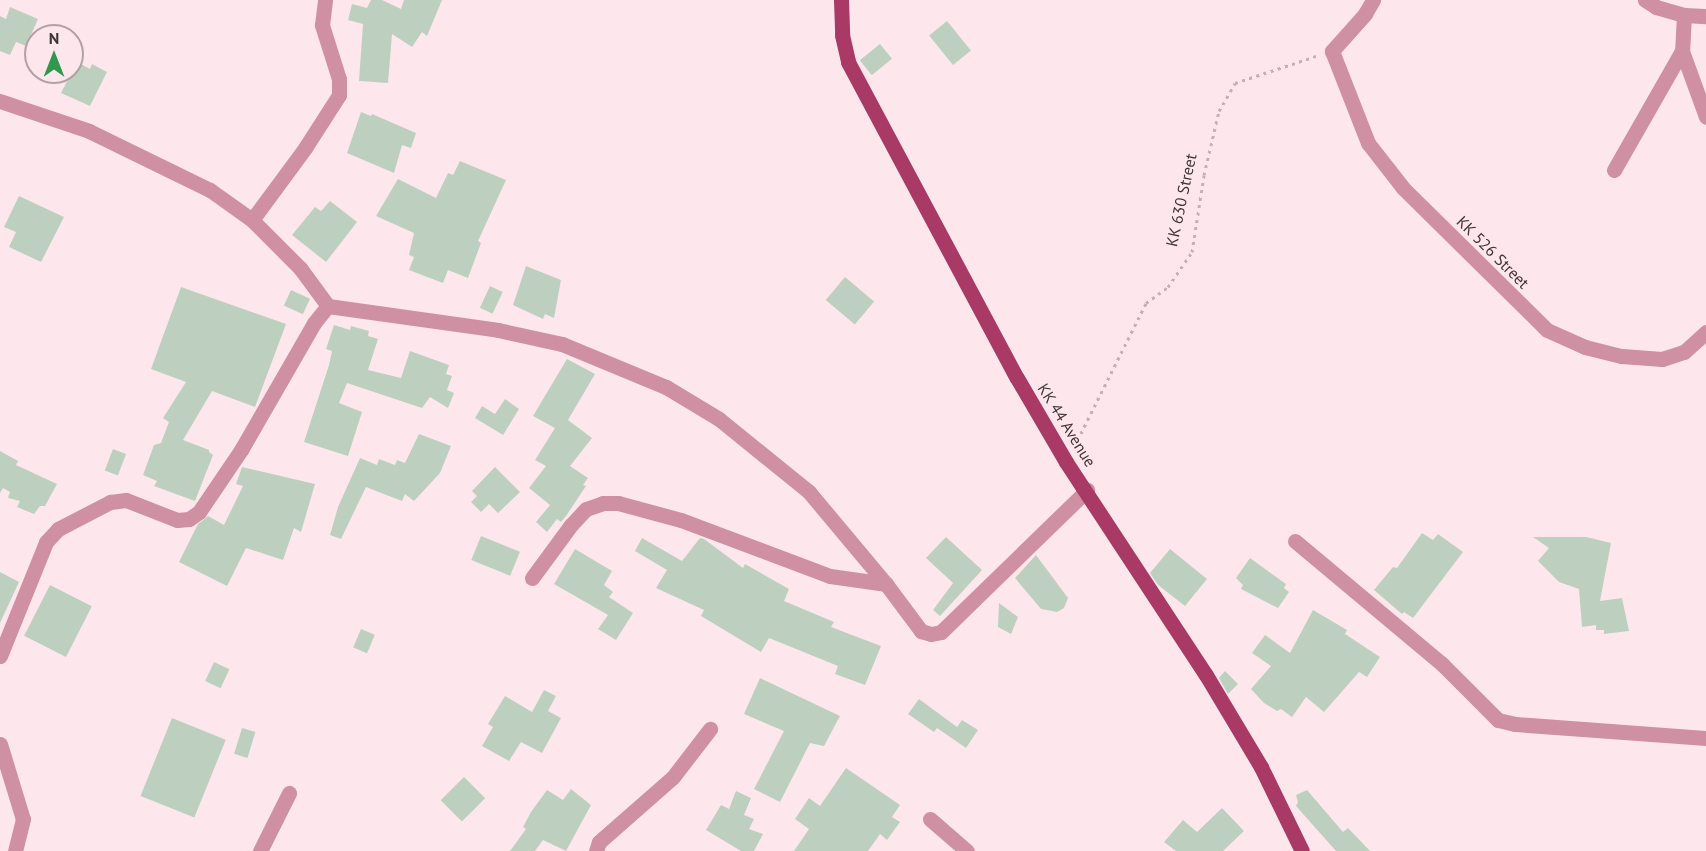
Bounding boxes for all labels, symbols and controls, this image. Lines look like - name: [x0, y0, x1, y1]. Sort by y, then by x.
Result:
- north arrow: [24, 24, 84, 84]
- text: N: [49, 28, 59, 48]
- street label: KK 630 Street: [1162, 151, 1200, 249]
- street label: KK 526 Street: [1453, 212, 1533, 292]
- street label: KK 44 Avenue: [1034, 379, 1100, 471]

